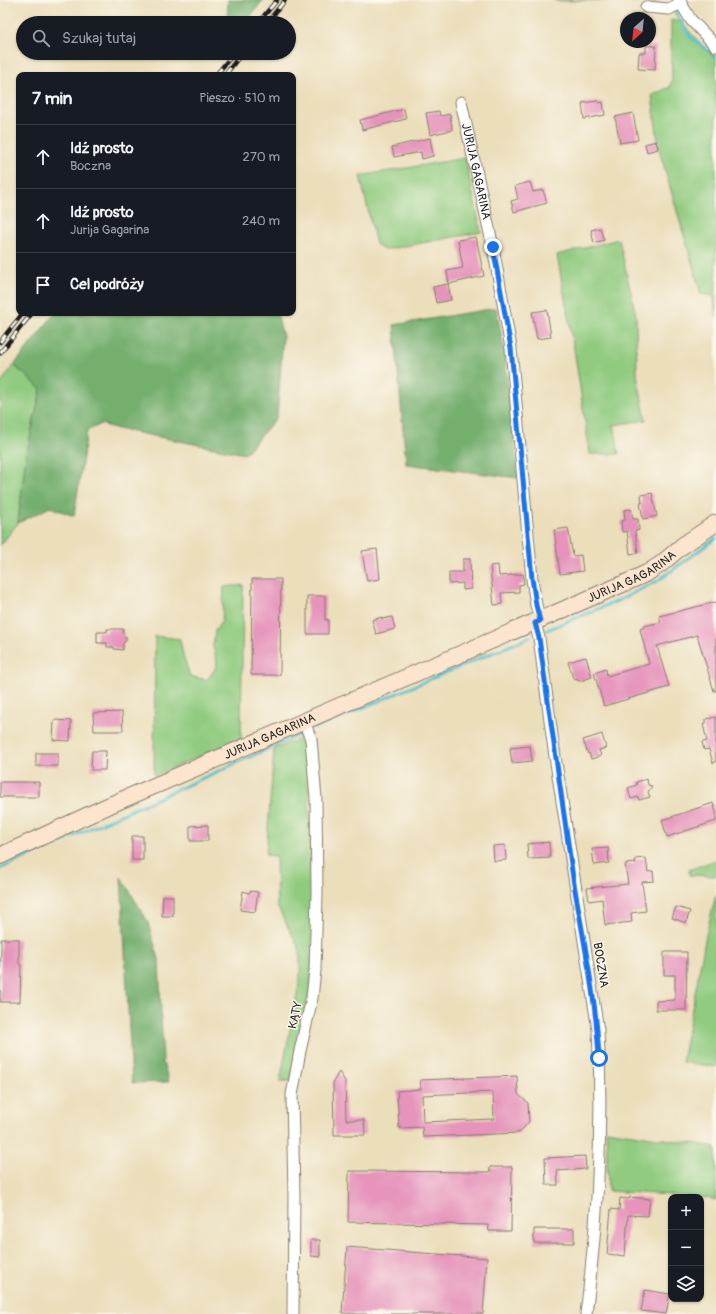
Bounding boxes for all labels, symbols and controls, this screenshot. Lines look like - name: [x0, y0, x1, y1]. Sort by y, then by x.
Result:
- north arrow: [620, 12, 656, 48]
- search box: [16, 16, 296, 60]
- icon: search: [30, 27, 52, 49]
- text: Szukaj tutaj: [62, 29, 136, 48]
- text: 7 min: [32, 88, 72, 109]
- text: Pieszo · 510 m: [199, 90, 280, 106]
- street label: JURIJA GAGARINA: [458, 122, 494, 221]
- text: Idź prosto: [70, 139, 134, 158]
- icon: ahead: [32, 146, 54, 168]
- text: 270 m: [243, 149, 280, 165]
- text: Boczna: [70, 158, 111, 174]
- text: Idź prosto: [70, 203, 134, 222]
- icon: ahead: [32, 210, 54, 232]
- text: 240 m: [242, 213, 280, 229]
- text: Jurija Gagarina: [70, 222, 149, 238]
- route end: [484, 238, 502, 256]
- icon: arrive: [32, 274, 54, 296]
- text: Cel podróży: [70, 275, 144, 294]
- street label: JURIJA GAGARINA: [585, 547, 679, 606]
- street label: JURIJA GAGARINA: [222, 710, 318, 763]
- street label: BOCZNA: [590, 941, 612, 989]
- street label: KĄTY: [285, 1000, 306, 1030]
- route start: [590, 1049, 608, 1067]
- map controls: [668, 1194, 704, 1302]
- button: +: [668, 1194, 704, 1230]
- button: −: [668, 1230, 704, 1266]
- button: layers: [668, 1266, 704, 1302]

